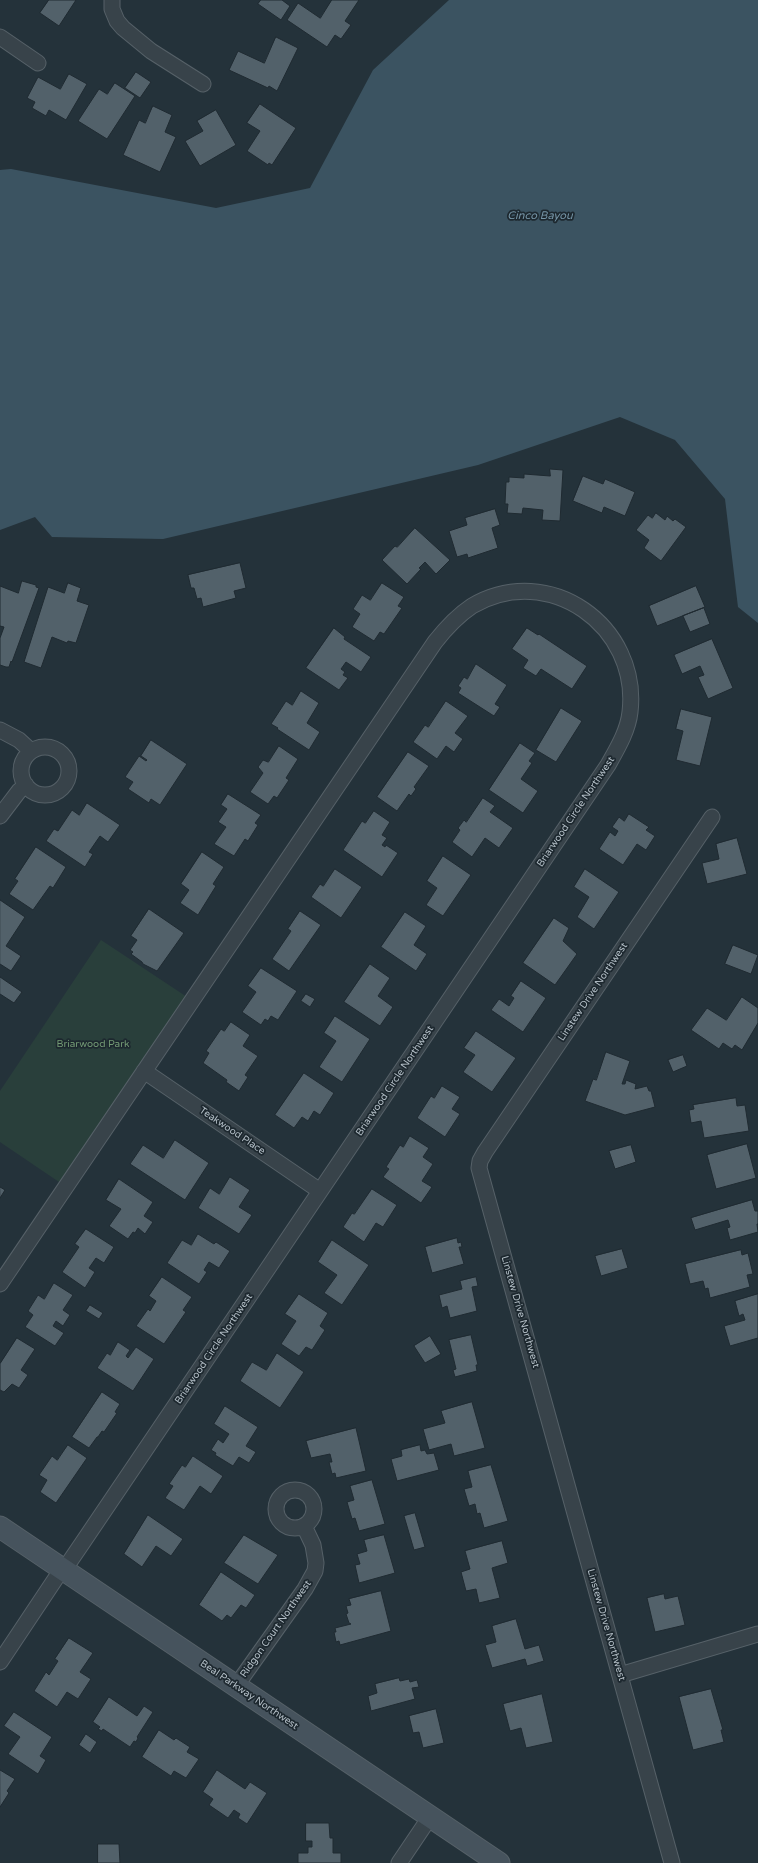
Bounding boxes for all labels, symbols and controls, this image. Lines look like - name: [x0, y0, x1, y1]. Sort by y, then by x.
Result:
- water label: Cinco Bayou: [507, 209, 573, 223]
- street label: Briarwood Circle Northwest: [535, 755, 617, 869]
- street label: Linstew Drive Northwest: [556, 941, 630, 1043]
- street label: Briarwood Circle Northwest: [354, 1024, 436, 1138]
- park label: Briarwood Park: [57, 1038, 129, 1050]
- street label: Teakwood Place: [197, 1105, 267, 1157]
- street label: Linstew Drive Northwest: [498, 1255, 542, 1369]
- street label: Briarwood Circle Northwest: [173, 1292, 255, 1406]
- street label: Linstew Drive Northwest: [584, 1568, 628, 1682]
- street label: Ridgon Court Northwest: [238, 1578, 314, 1680]
- street label: Beal Parkway Northwest: [198, 1658, 300, 1732]

